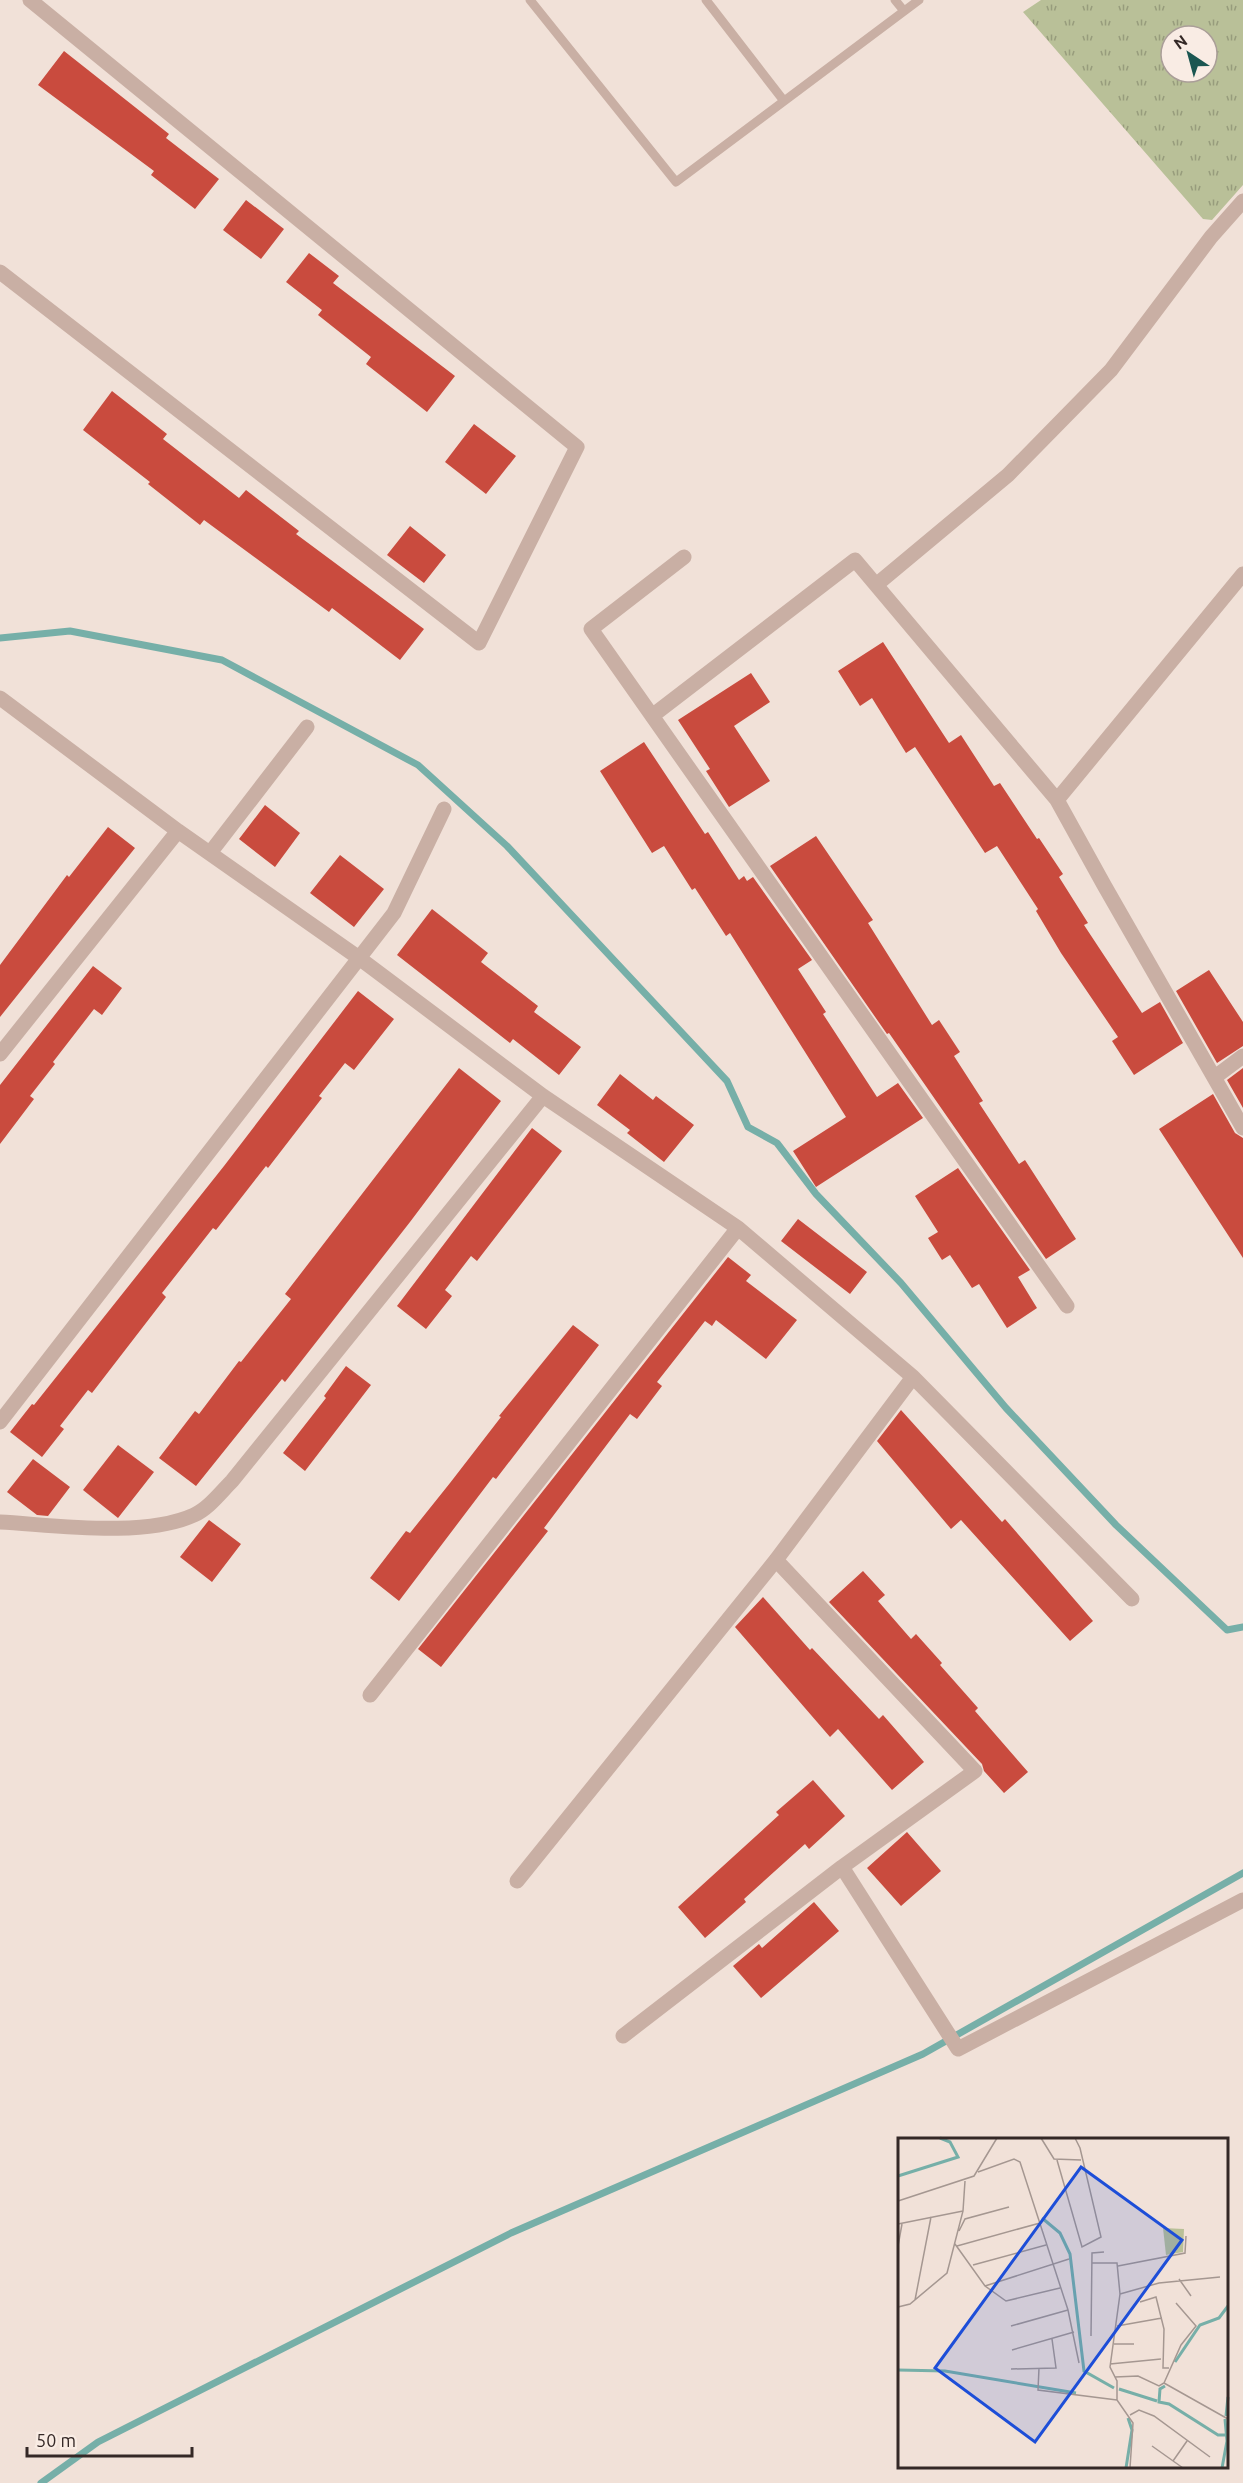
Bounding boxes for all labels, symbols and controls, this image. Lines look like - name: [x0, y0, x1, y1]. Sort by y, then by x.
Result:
- north arrow: [1159, 24, 1219, 84]
- text: N: [1170, 31, 1190, 53]
- inset map: [898, 2138, 1228, 2468]
- scale bar: [27, 2420, 192, 2458]
- text: 50 m: [36, 2430, 76, 2450]

